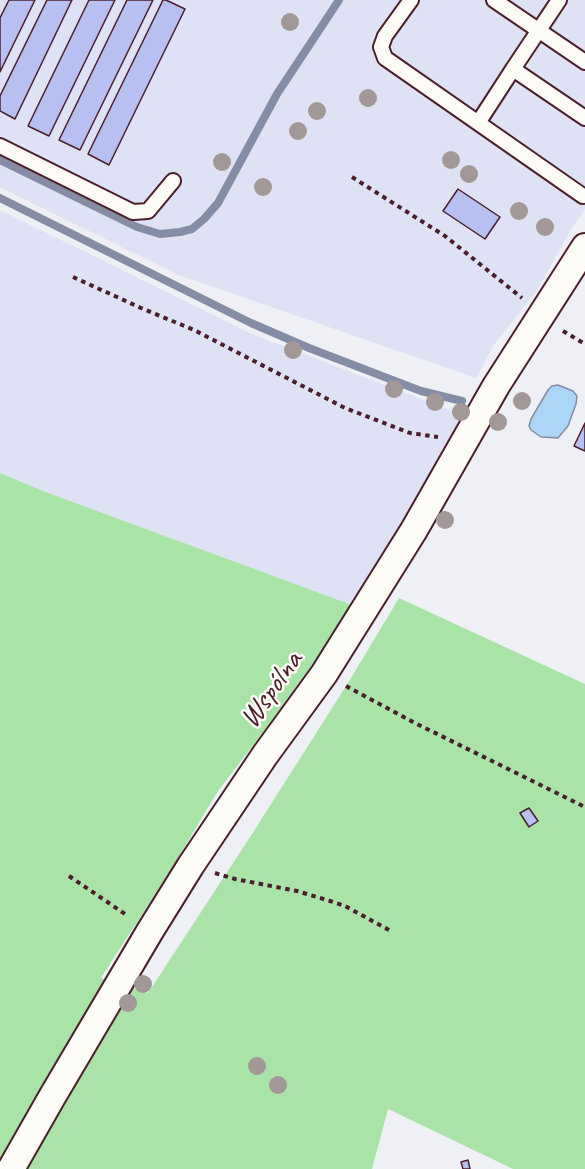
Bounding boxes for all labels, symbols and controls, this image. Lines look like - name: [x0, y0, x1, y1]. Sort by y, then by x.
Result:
- street label: Wspólna: [233, 645, 311, 735]

